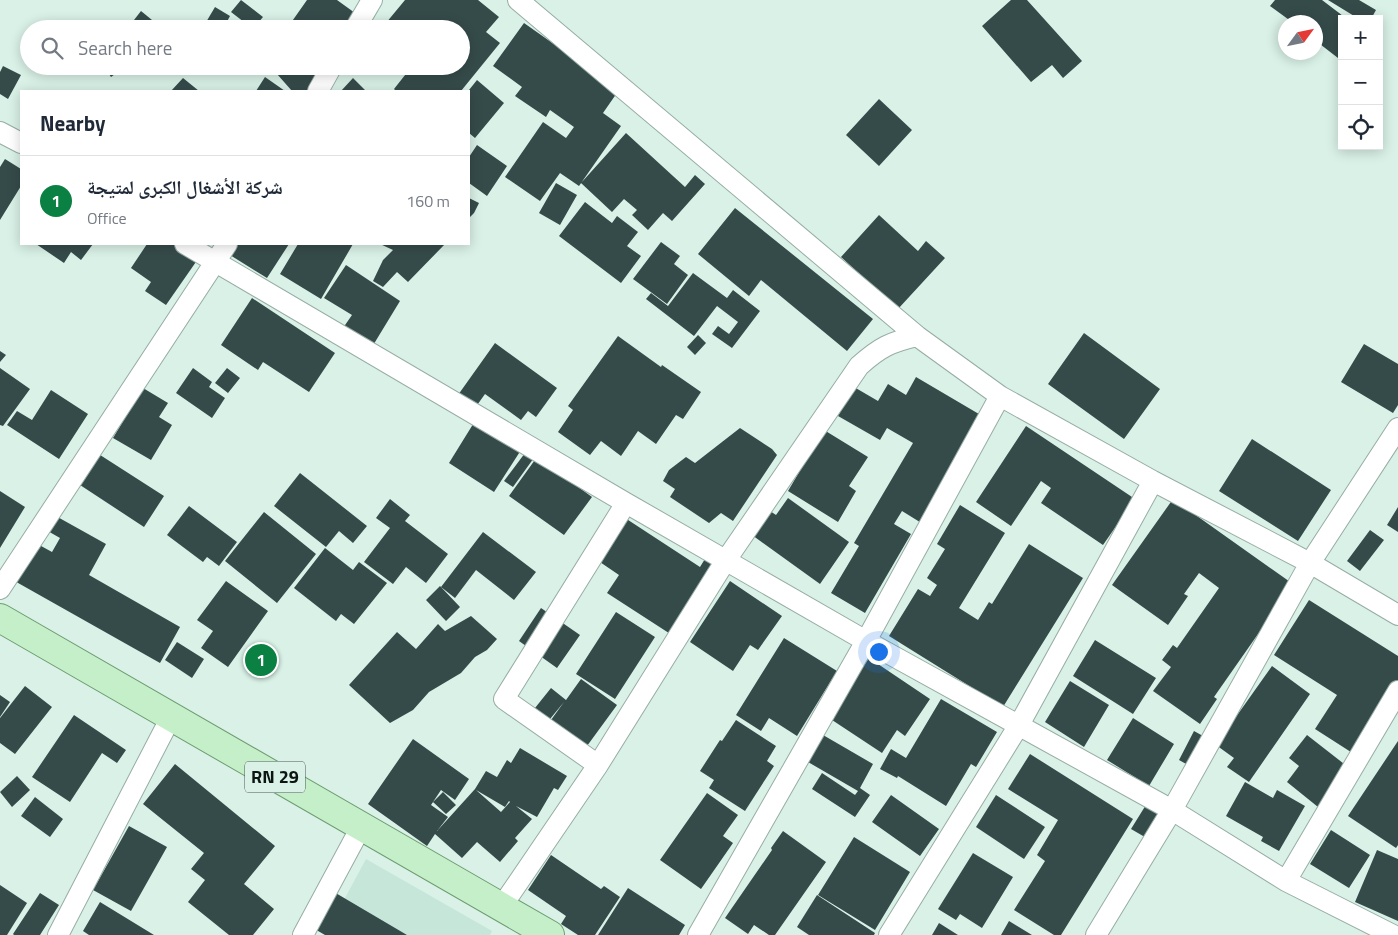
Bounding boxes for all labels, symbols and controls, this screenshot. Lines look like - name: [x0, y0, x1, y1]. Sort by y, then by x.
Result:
- north arrow: [1278, 15, 1323, 60]
- map controls: [1338, 15, 1383, 150]
- button: +: [1338, 15, 1383, 60]
- search box: [20, 20, 470, 75]
- text: Search here: [78, 33, 172, 62]
- icon: search: [38, 34, 66, 62]
- button: −: [1338, 60, 1383, 105]
- button: locate: [1338, 105, 1383, 150]
- text: Nearby: [40, 107, 105, 139]
- text: شركة الأشغال الكبرى لمتيجة: [87, 172, 283, 201]
- text: 1: [52, 189, 60, 213]
- text: 160 m: [406, 189, 450, 213]
- text: Office: [87, 206, 127, 230]
- your location: [866, 639, 892, 665]
- pin: 1: [245, 641, 277, 679]
- road number: RN 29: [245, 762, 305, 792]

